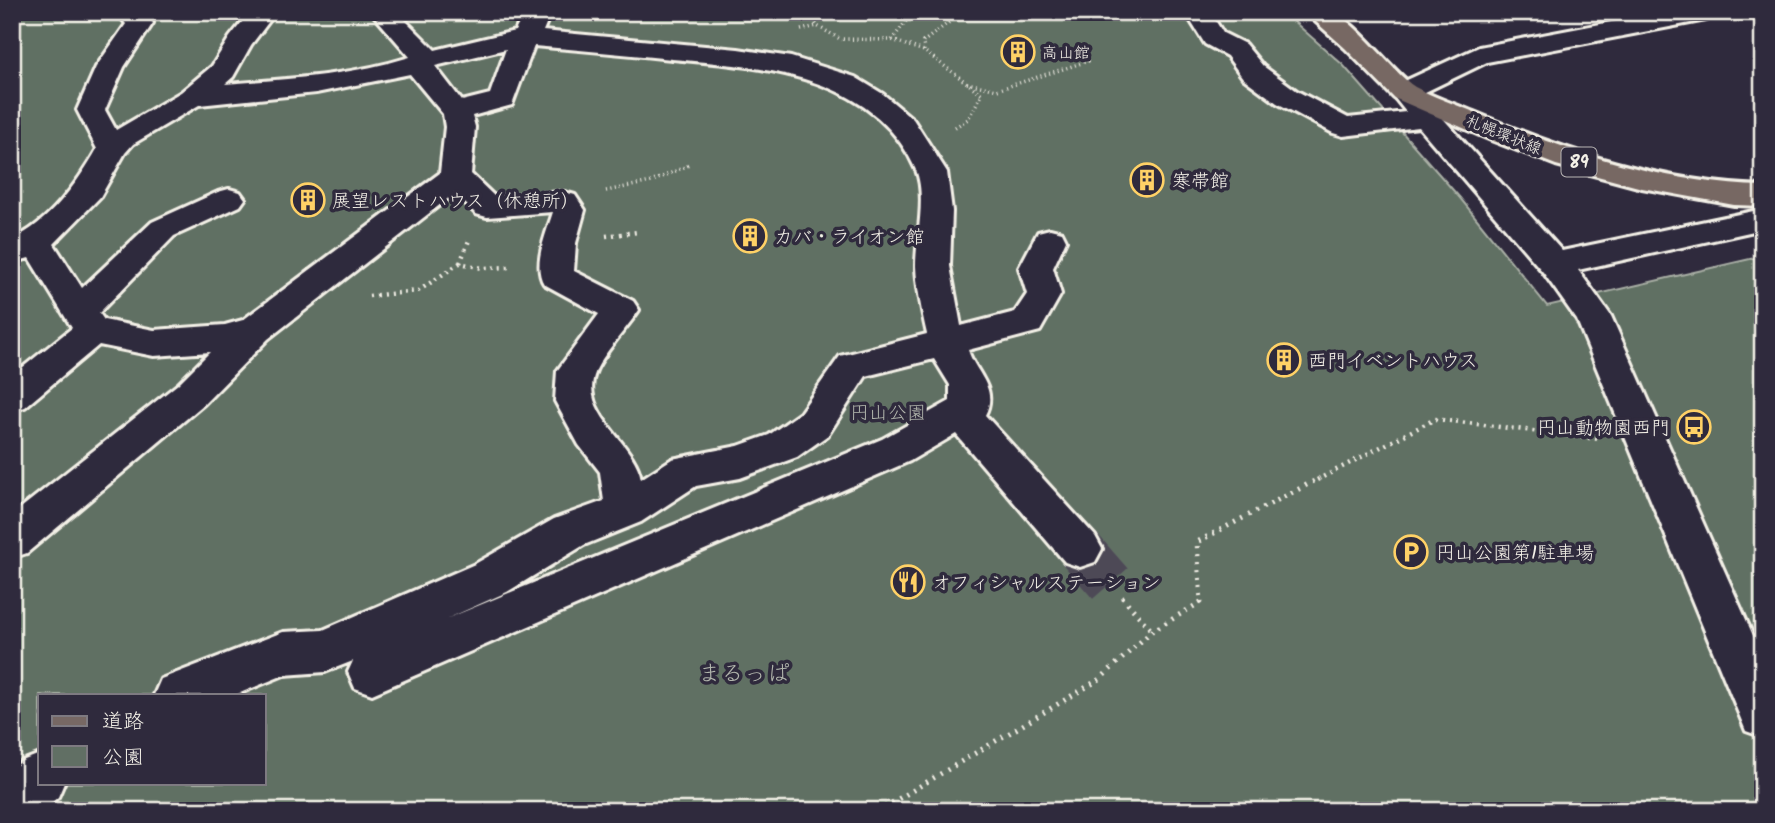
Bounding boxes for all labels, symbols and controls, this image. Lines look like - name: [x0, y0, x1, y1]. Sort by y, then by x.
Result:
- building icon: 高山館: [999, 33, 1037, 71]
- place label: 高山館: [1042, 41, 1090, 66]
- street label: 札幌環状線: [1462, 109, 1545, 162]
- road number: 89: [1562, 148, 1596, 176]
- building icon: 寒帯館: [1128, 161, 1166, 199]
- place label: 寒帯館: [1172, 167, 1229, 197]
- building icon: 展望レストハウス（休憩所）: [289, 181, 327, 219]
- place label: 展望レストハウス（休憩所）: [332, 187, 579, 217]
- building icon: カバ・ライオン館: [731, 217, 769, 255]
- place label: カバ・ライオン館: [774, 223, 924, 253]
- building icon: 西門イベントハウス: [1265, 341, 1303, 379]
- place label: 西門イベントハウス: [1308, 347, 1478, 377]
- park label: 円山公園: [850, 399, 926, 429]
- bus stop icon: 円山動物園西門: [1675, 408, 1713, 446]
- place label: 円山動物園西門: [1537, 414, 1670, 444]
- parking icon: 円山公園第1駐車場: [1392, 533, 1430, 571]
- place label: 円山公園第1駐車場: [1436, 539, 1594, 569]
- restaurant icon: オフィシャルステーション: [889, 563, 927, 601]
- place label: オフィシャルステーション: [932, 569, 1161, 599]
- park label: まるっぱ: [698, 657, 790, 693]
- legend: [38, 694, 266, 784]
- text: 道路: [102, 706, 144, 739]
- text: 公園: [102, 742, 144, 775]

